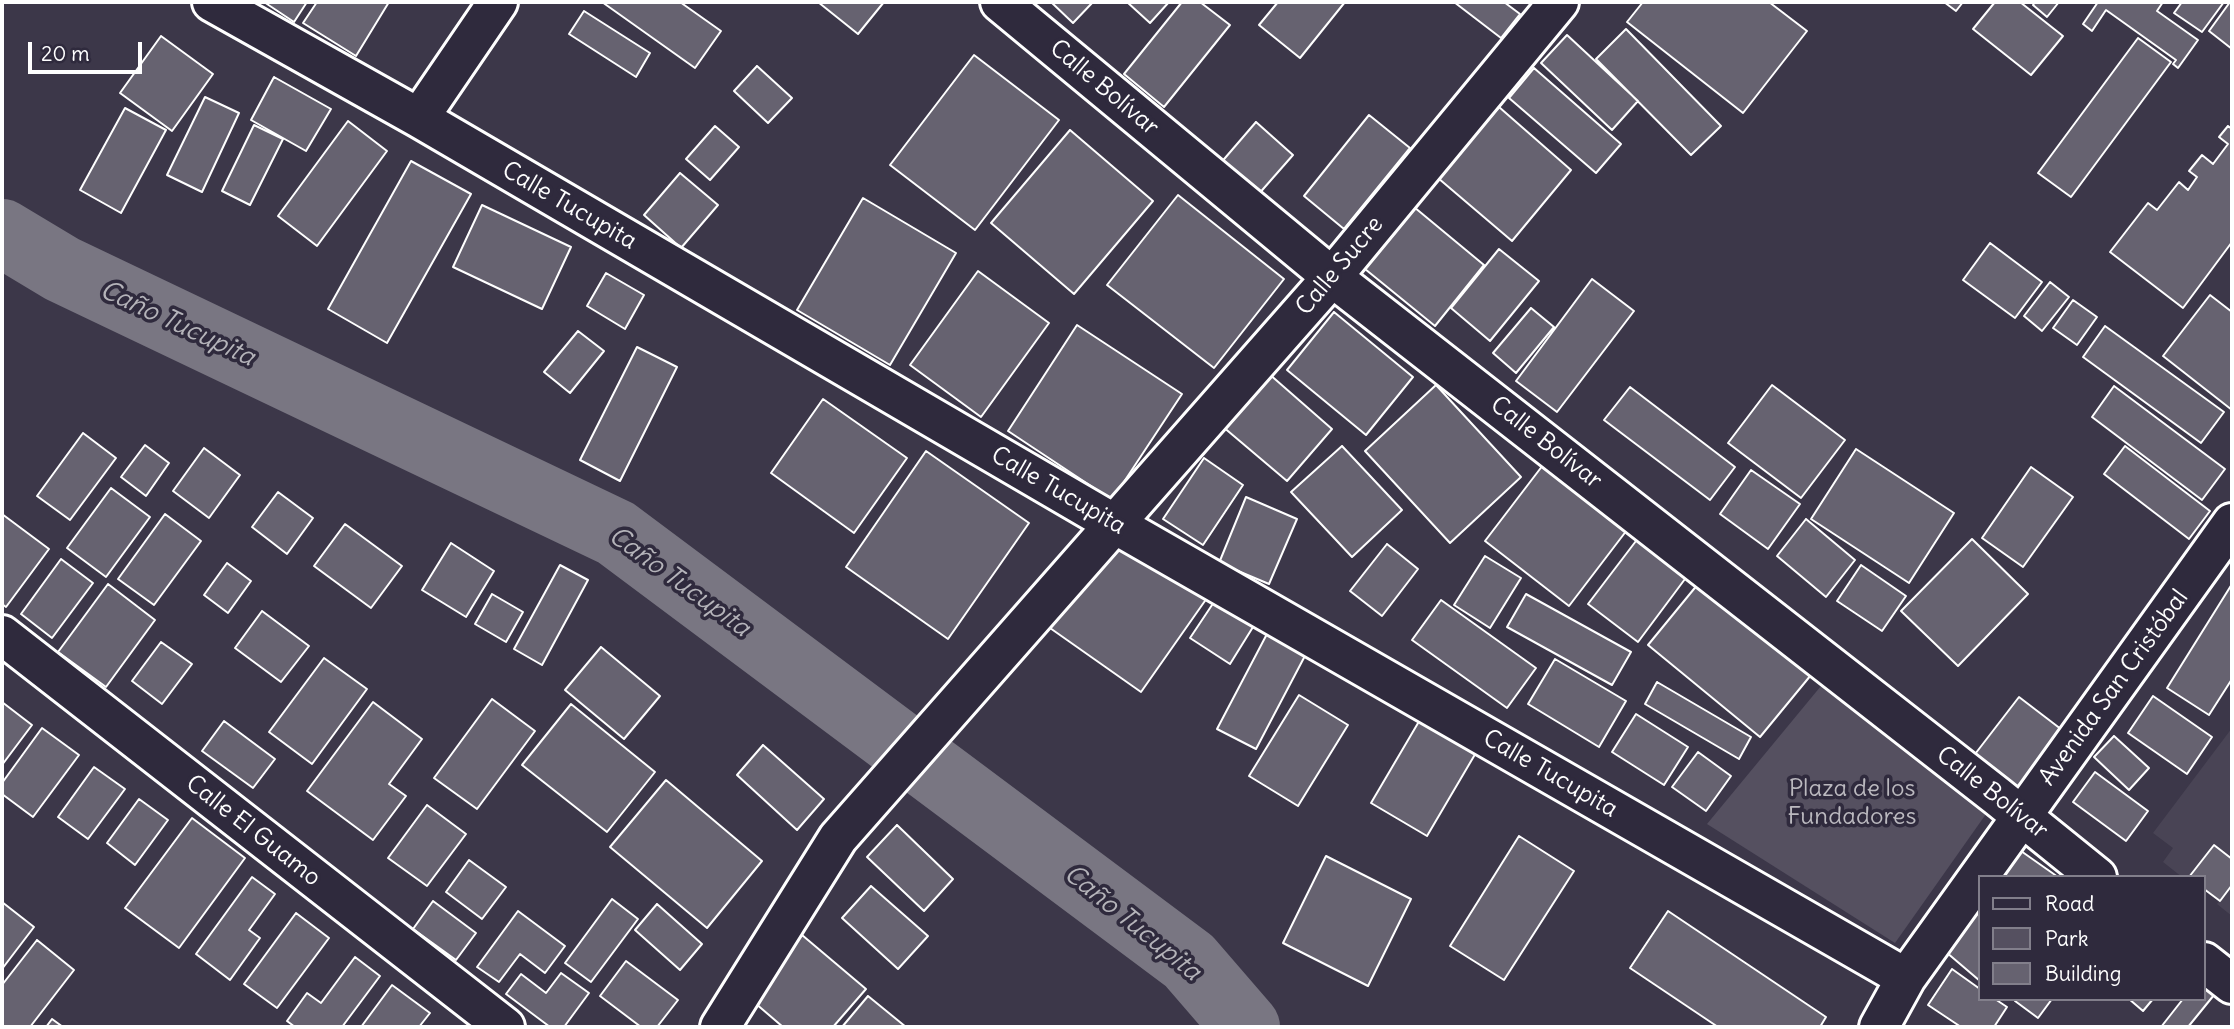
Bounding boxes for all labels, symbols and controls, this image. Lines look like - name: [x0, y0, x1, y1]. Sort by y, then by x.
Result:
- scale bar: [32, 28, 145, 72]
- street label: Calle Bolívar: [1044, 34, 1164, 142]
- text: 20 m: [41, 40, 90, 67]
- street label: Calle Tucupita: [497, 156, 641, 256]
- street label: Calle Sucre: [1290, 211, 1390, 321]
- water label: Caño Tucupita: [95, 275, 259, 373]
- street label: Calle Bolívar: [1484, 391, 1608, 495]
- street label: Calle Tucupita: [986, 441, 1130, 541]
- water label: Caño Tucupita: [602, 520, 756, 644]
- street label: Avenida San Cristóbal: [2033, 585, 2195, 791]
- street label: Calle Tucupita: [1478, 724, 1622, 824]
- street label: Calle Bolívar: [1930, 741, 2054, 845]
- street label: Calle El Guamo: [180, 769, 326, 893]
- park label: Plaza de los Fundadores: [1788, 775, 1916, 831]
- water label: Caño Tucupita: [1057, 858, 1207, 988]
- legend: [1979, 875, 2206, 1001]
- text: Road: [2045, 890, 2094, 917]
- text: Park: [2045, 925, 2088, 952]
- text: Building: [2045, 960, 2121, 987]

